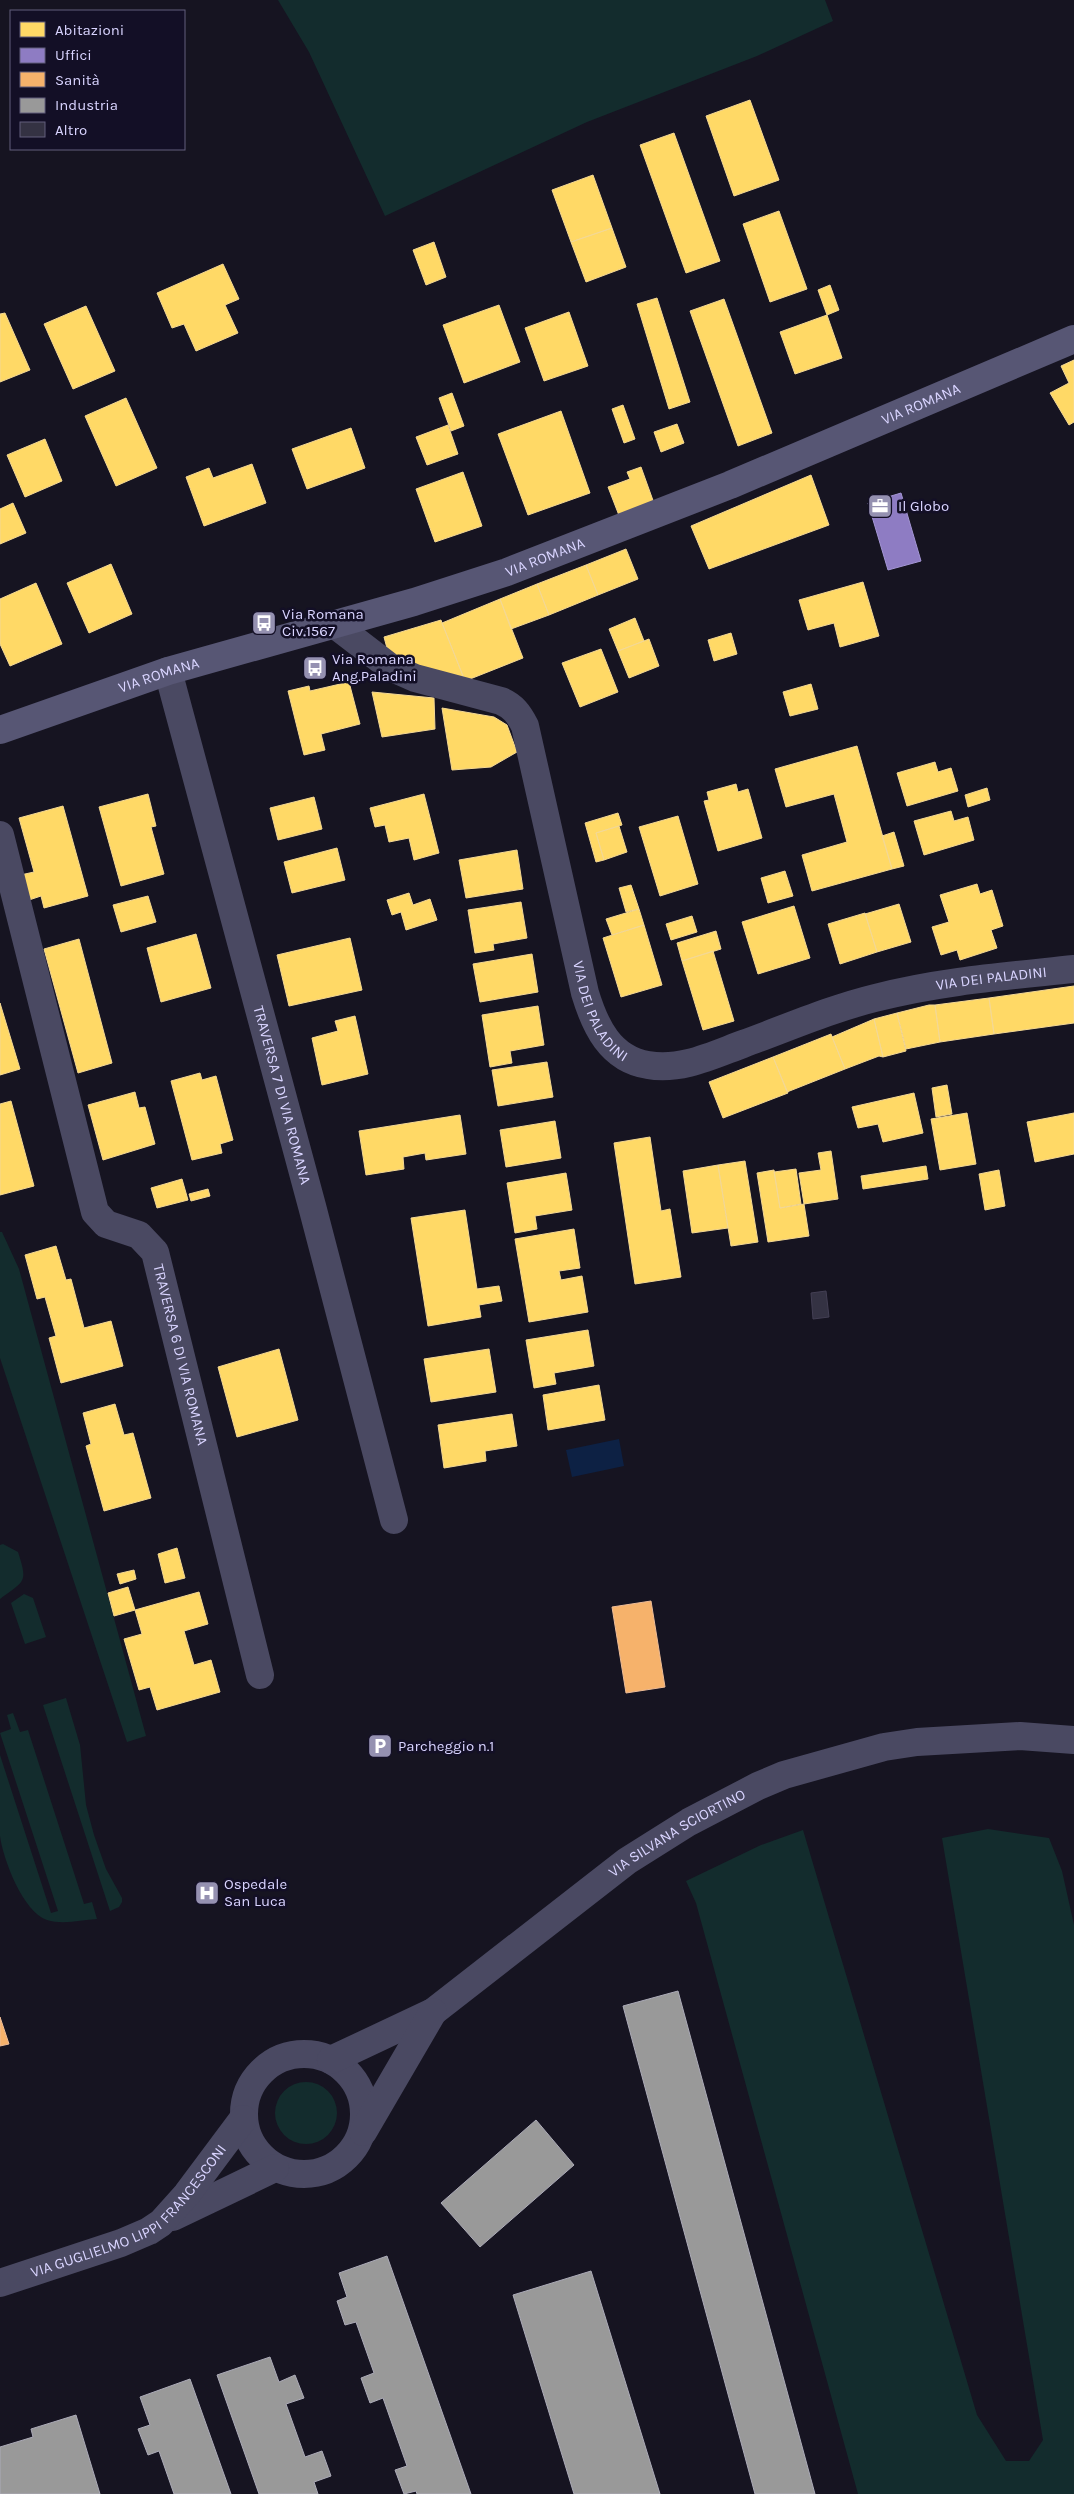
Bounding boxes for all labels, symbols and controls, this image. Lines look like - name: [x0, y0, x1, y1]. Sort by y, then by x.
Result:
- legend: [10, 10, 185, 150]
- text: Abitazioni: [55, 21, 124, 39]
- text: Uffici: [55, 46, 92, 64]
- text: Sanità: [55, 71, 100, 89]
- text: Industria: [55, 96, 118, 114]
- text: Altro: [55, 121, 87, 139]
- street label: VIA ROMANA: [879, 379, 963, 429]
- office icon: Il Globo: [867, 493, 893, 519]
- place label: Il Globo: [898, 497, 949, 515]
- street label: VIA ROMANA: [503, 533, 588, 581]
- place label: Via Romana Civ.1567: [282, 605, 364, 640]
- bus stop icon: Via Romana Civ.1567: [251, 610, 277, 636]
- place label: Via Romana Ang.Paladini: [332, 650, 417, 685]
- street label: VIA ROMANA: [116, 654, 202, 697]
- bus stop icon: Via Romana Ang.Paladini: [302, 655, 328, 681]
- street label: VIA DEI PALADINI: [569, 959, 631, 1065]
- street label: VIA DEI PALADINI: [934, 963, 1048, 994]
- street label: TRAVERSA 7 DI VIA ROMANA: [249, 1004, 315, 1187]
- street label: TRAVERSA 6 DI VIA ROMANA: [149, 1262, 212, 1447]
- parking icon: Parcheggio n.1: [367, 1733, 393, 1759]
- place label: Parcheggio n.1: [398, 1737, 494, 1755]
- street label: VIA SILVANA SCIORTINO: [605, 1785, 749, 1881]
- place label: Ospedale San Luca: [224, 1875, 287, 1910]
- hospital icon: Ospedale San Luca: [194, 1880, 220, 1906]
- street label: VIA GUGLIELMO LIPPI FRANCESCONI: [28, 2141, 230, 2281]

